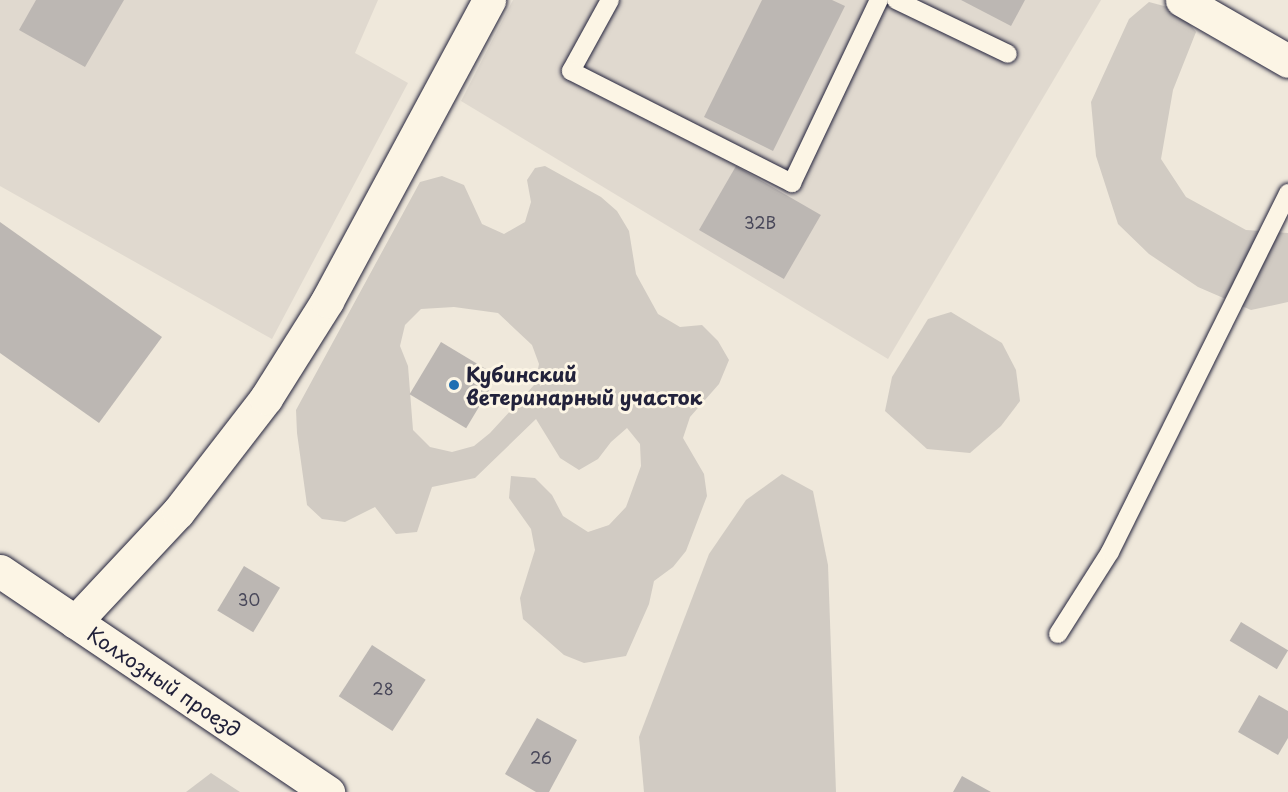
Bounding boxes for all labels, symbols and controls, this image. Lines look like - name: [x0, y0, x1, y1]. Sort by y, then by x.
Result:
- house number: 32В: [744, 212, 776, 232]
- place label: Кубинский ветеринарный участок: [466, 362, 704, 409]
- marker: Кубинский ветеринарный участок: [447, 378, 461, 392]
- house number: 30: [238, 589, 260, 609]
- street label: Колхозный проезд: [83, 622, 245, 742]
- house number: 28: [372, 678, 394, 698]
- house number: 26: [530, 747, 552, 767]

